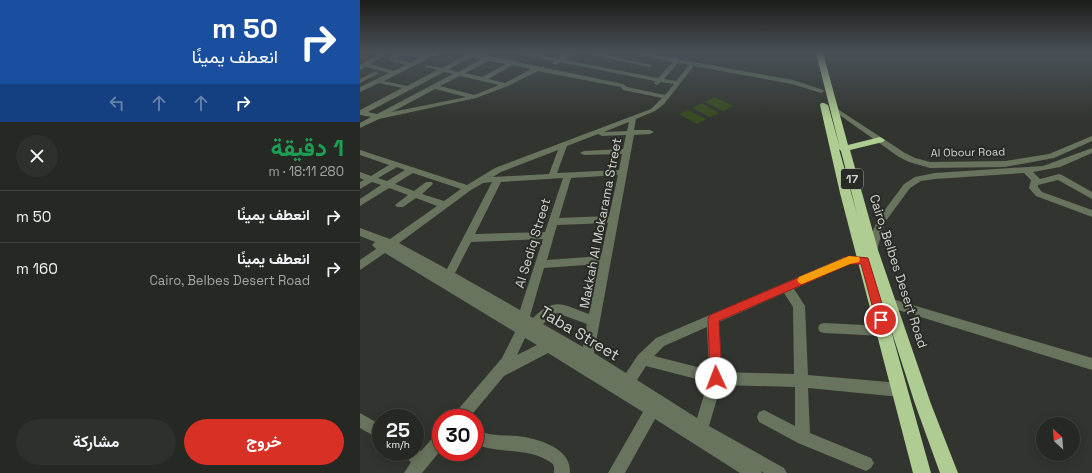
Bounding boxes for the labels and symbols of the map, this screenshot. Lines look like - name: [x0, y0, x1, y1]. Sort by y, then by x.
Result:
- street label: Makkah Al Mokarama Street: [576, 136, 625, 310]
- street label: Al Obour Road: [931, 144, 1005, 160]
- road number: 17: [841, 169, 863, 189]
- street label: Cairo, Belbes Desert Road: [866, 192, 931, 350]
- street label: Al Sediq Street: [511, 196, 554, 290]
- street label: Taba Street: [536, 301, 624, 366]
- pin: [864, 303, 898, 337]
- position arrow: [695, 357, 737, 399]
- speed limit sign: 30: [432, 409, 484, 461]
- north arrow: [1036, 417, 1080, 461]

